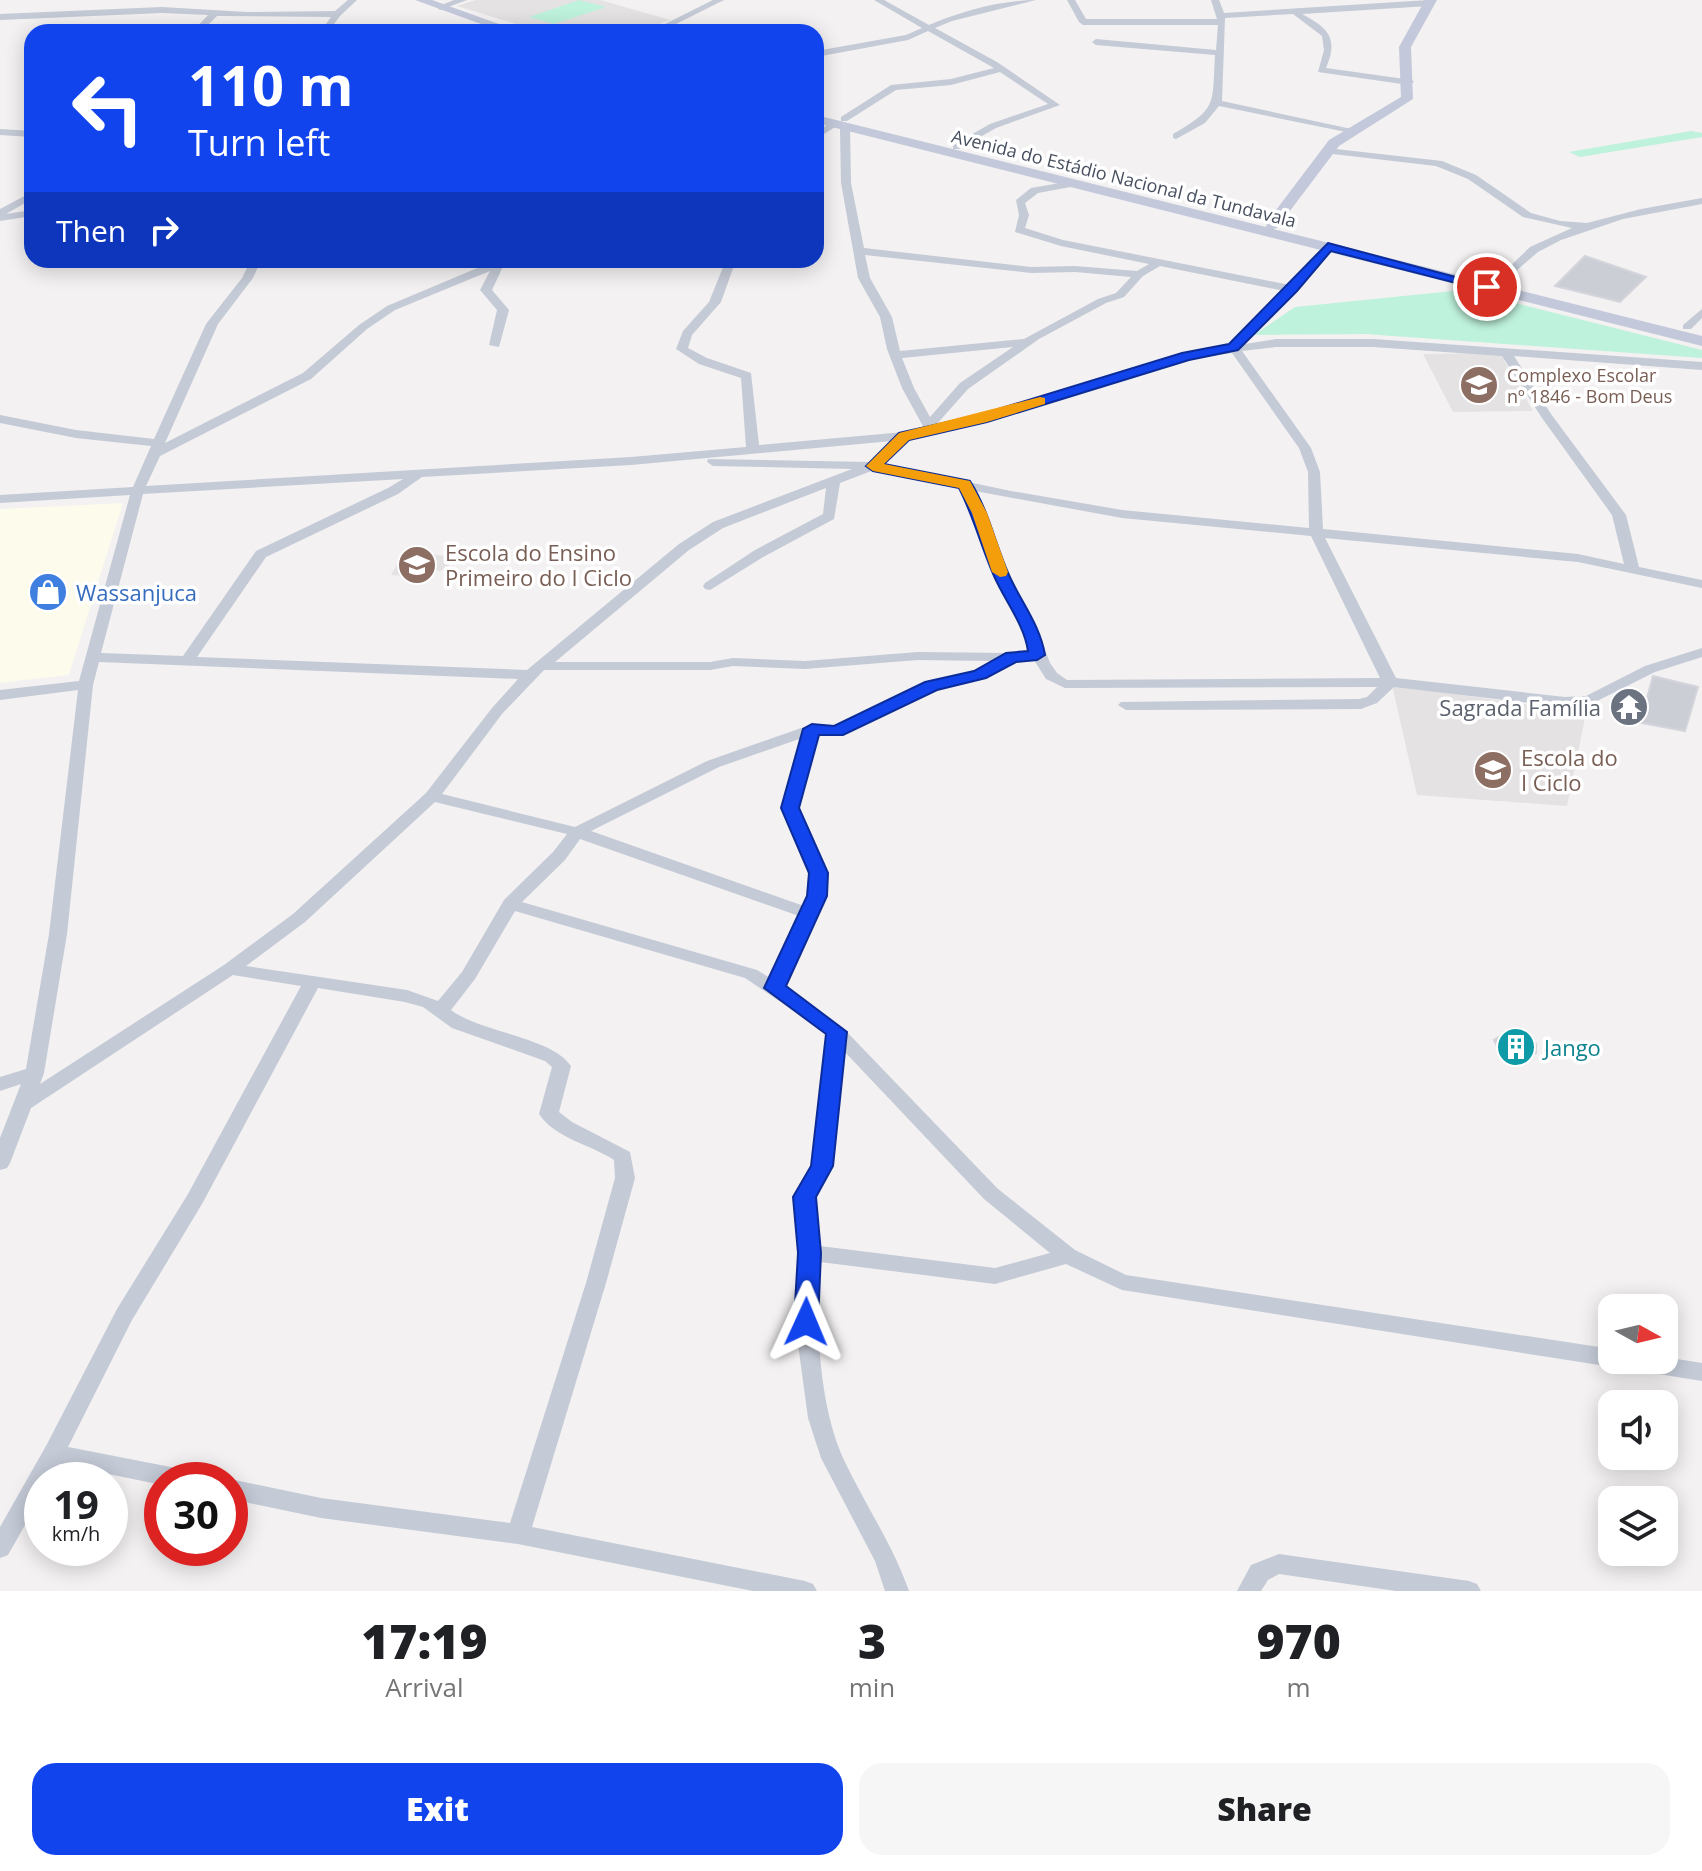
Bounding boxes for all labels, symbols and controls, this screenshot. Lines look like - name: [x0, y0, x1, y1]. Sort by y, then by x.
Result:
- text: 110 m: [188, 46, 354, 122]
- icon: left: [56, 56, 160, 160]
- text: Turn left: [188, 118, 330, 167]
- street label: Avenida do Estádio Nacional da Tundavala: [949, 123, 1299, 233]
- icon: right: [142, 208, 186, 252]
- text: Then: [56, 210, 126, 251]
- pin: [1453, 253, 1521, 321]
- icon: arrive: [1465, 265, 1509, 309]
- place label: Complexo Escolar nº 1846 - Bom Deus: [1507, 363, 1672, 408]
- school or university icon: Complexo Escolar nº 1846 - Bom Deus: [1458, 364, 1500, 406]
- place label: Escola do Ensino Primeiro do I Ciclo: [445, 537, 632, 592]
- school or university icon: Escola do Ensino Primeiro do I Ciclo: [396, 544, 438, 586]
- shop icon: Wassanjuca: [27, 571, 69, 613]
- place label: Wassanjuca: [76, 577, 197, 607]
- temple icon: Sagrada Família: [1608, 686, 1650, 728]
- place label: Sagrada Família: [1439, 692, 1601, 722]
- place label: Escola do I Ciclo: [1521, 742, 1618, 797]
- school or university icon: Escola do I Ciclo: [1472, 749, 1514, 791]
- building icon: Jango: [1495, 1026, 1537, 1068]
- place label: Jango: [1542, 1032, 1601, 1062]
- position arrow: [764, 1280, 848, 1364]
- north arrow: [1598, 1294, 1678, 1374]
- map controls: [1598, 1294, 1678, 1566]
- button: sound: [1598, 1390, 1678, 1470]
- speed limit sign: 30: [144, 1462, 248, 1566]
- text: 19: [53, 1476, 99, 1531]
- button: layers: [1598, 1486, 1678, 1566]
- text: km/h: [52, 1520, 100, 1547]
- text: 17:19: [361, 1608, 488, 1673]
- text: 3: [858, 1608, 886, 1673]
- text: 970: [1256, 1608, 1341, 1673]
- text: Arrival: [385, 1669, 463, 1705]
- text: min: [849, 1669, 895, 1705]
- text: m: [1287, 1669, 1311, 1705]
- button: Exit: [32, 1763, 843, 1855]
- button: Share: [859, 1763, 1670, 1855]

